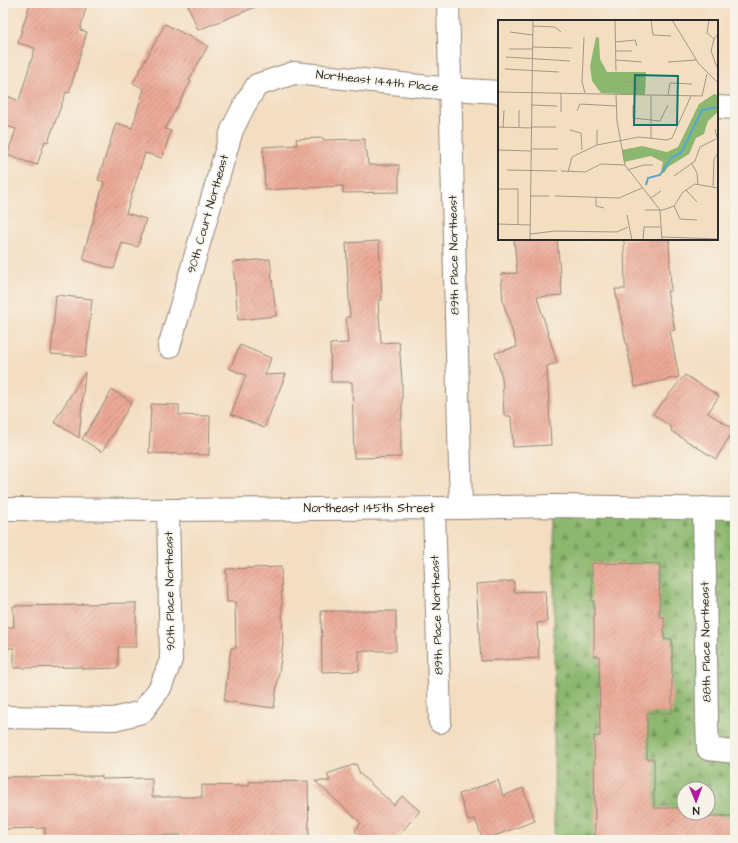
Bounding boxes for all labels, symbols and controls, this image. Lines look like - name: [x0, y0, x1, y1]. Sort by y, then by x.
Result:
- inset map: [498, 20, 718, 240]
- street label: Northeast 144th Place: [315, 66, 440, 96]
- street label: 90th Court Northeast: [183, 153, 233, 275]
- street label: 89th Place Northeast: [444, 195, 464, 315]
- street label: Northeast 145th Street: [304, 500, 435, 517]
- street label: 90th Place Northeast: [160, 531, 180, 651]
- street label: 89th Place Northeast: [426, 555, 448, 675]
- street label: 88th Place Northeast: [696, 581, 716, 703]
- north arrow: [676, 781, 716, 821]
- text: N: [692, 803, 700, 818]

